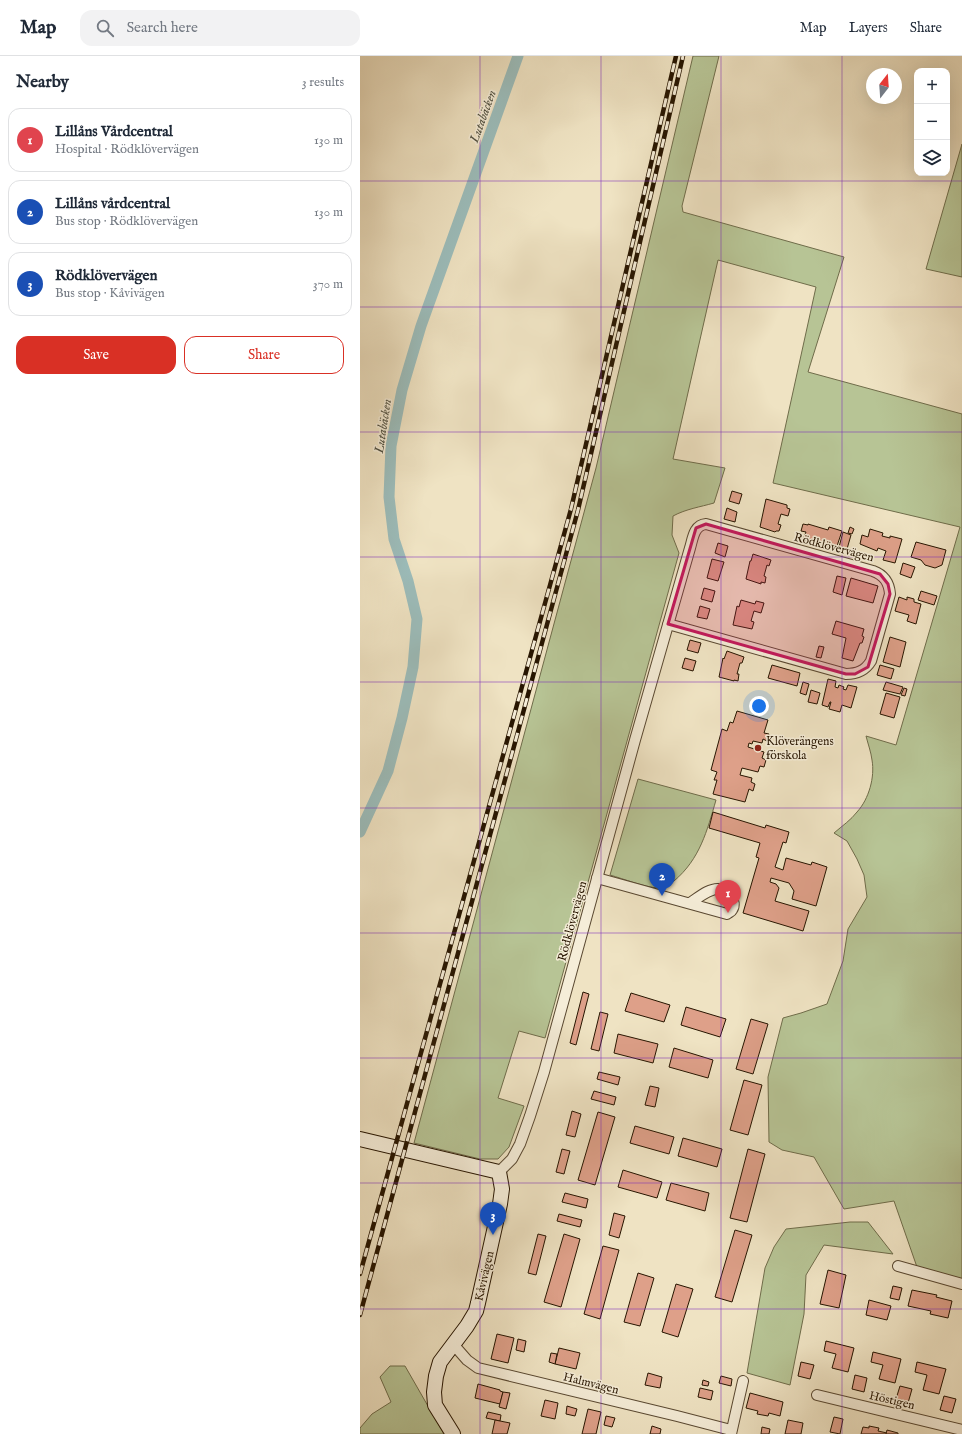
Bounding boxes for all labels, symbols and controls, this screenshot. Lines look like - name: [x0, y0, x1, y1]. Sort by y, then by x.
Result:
- search box: [80, 10, 360, 46]
- text: Map: [20, 16, 56, 40]
- icon: search: [94, 17, 116, 39]
- text: Search here: [126, 18, 198, 37]
- text: Map: [800, 19, 827, 37]
- text: Layers: [849, 19, 888, 37]
- text: Share: [910, 19, 942, 37]
- north arrow: [866, 68, 902, 104]
- map controls: [914, 68, 950, 176]
- button: +: [914, 68, 950, 104]
- text: Nearby: [16, 72, 69, 93]
- text: 3 results: [302, 74, 344, 91]
- water label: Lutabäcken: [466, 88, 501, 146]
- button: −: [914, 104, 950, 140]
- text: Lillåns Vårdcentral: [55, 122, 173, 141]
- text: 1: [28, 132, 32, 149]
- text: 130 m: [314, 132, 343, 149]
- button: layers: [914, 140, 950, 176]
- text: Hospital · Rödklövervägen: [55, 141, 199, 158]
- text: Lillåns vårdcentral: [55, 194, 170, 213]
- text: 2: [27, 204, 33, 221]
- text: 130 m: [314, 204, 343, 221]
- text: Bus stop · Rödklövervägen: [55, 213, 198, 230]
- text: Rödklövervägen: [55, 266, 158, 285]
- text: 3: [28, 276, 32, 293]
- text: 370 m: [313, 276, 343, 293]
- text: Bus stop · Kåvivägen: [55, 285, 165, 302]
- button: Save: [16, 336, 176, 374]
- button: Share: [184, 336, 344, 374]
- water label: Lutabäcken: [371, 398, 396, 456]
- street label: Rödklövervägen: [792, 530, 876, 565]
- your location: [749, 696, 769, 716]
- place label: Klöverängens förskola: [766, 734, 834, 763]
- marker: Klöverängens förskola: [753, 743, 763, 753]
- pin: 2: [649, 863, 675, 896]
- street label: Rödklövervägen: [555, 879, 590, 963]
- pin: 1: [715, 880, 741, 913]
- pin: 3: [480, 1202, 506, 1235]
- street label: Kåvivägen: [471, 1249, 498, 1303]
- street label: Halmvägen: [562, 1369, 621, 1398]
- street label: Höstigen: [868, 1388, 917, 1413]

